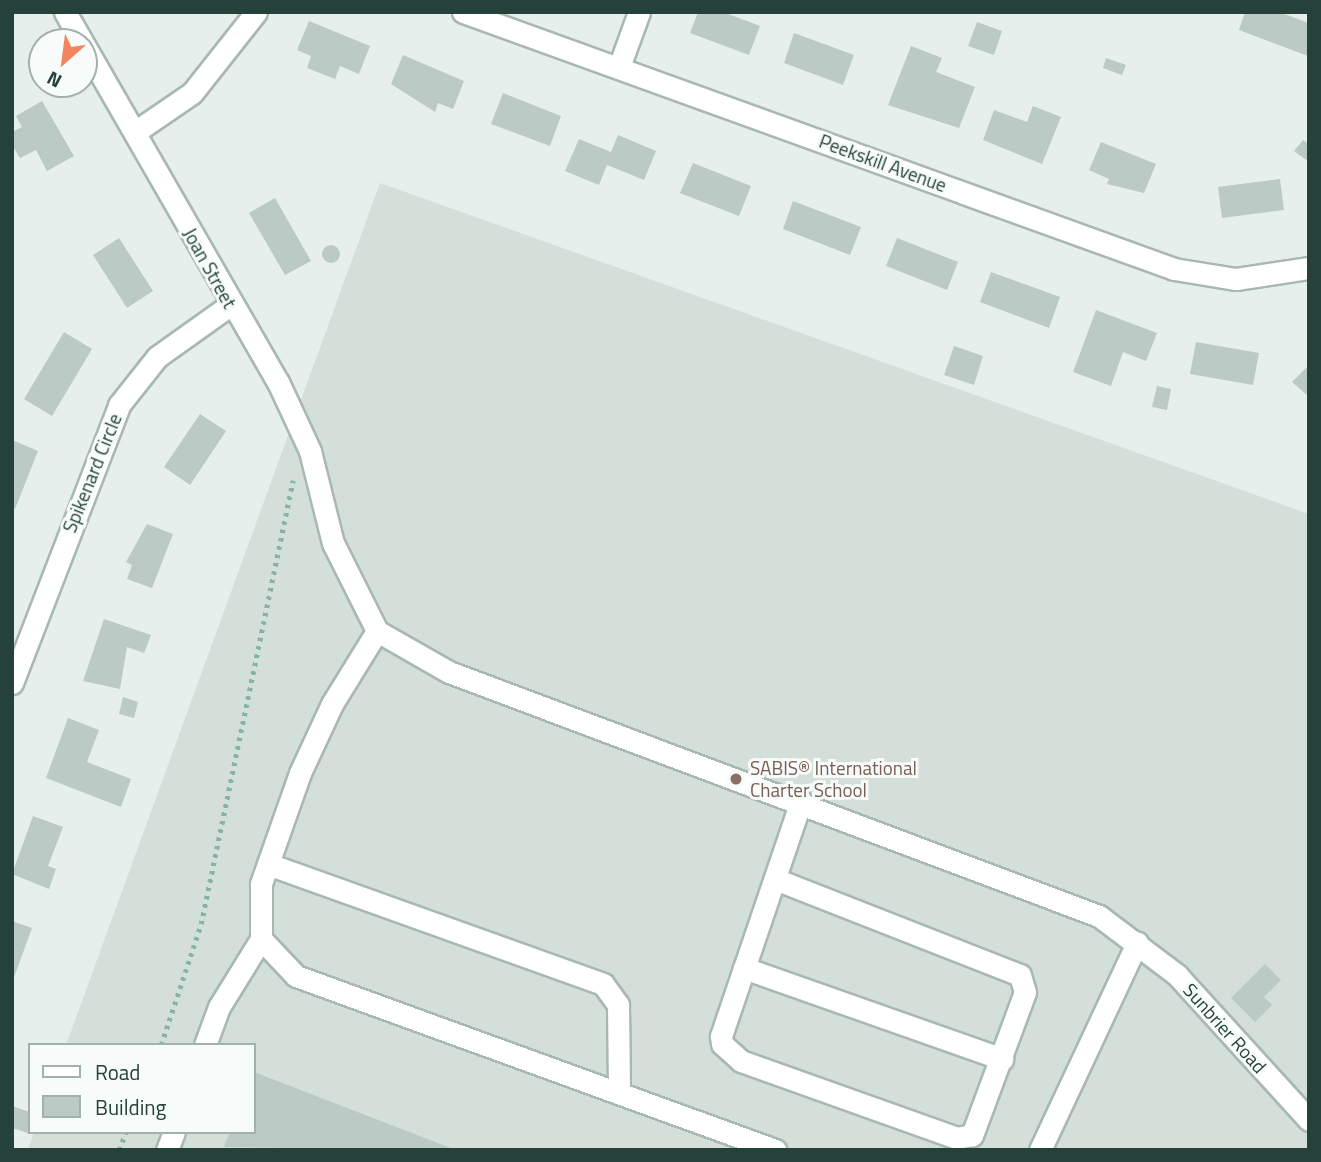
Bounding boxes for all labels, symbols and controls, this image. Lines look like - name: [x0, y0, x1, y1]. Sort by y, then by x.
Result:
- north arrow: [28, 28, 98, 98]
- text: N: [41, 64, 66, 96]
- street label: Peekskill Avenue: [816, 129, 950, 197]
- street label: Joan Street: [179, 224, 241, 312]
- street label: Spikenard Circle: [58, 410, 126, 536]
- place label: SABIS® International Charter School: [750, 757, 917, 801]
- marker: SABIS® International Charter School: [728, 771, 744, 787]
- street label: Sunbrier Road: [1179, 978, 1271, 1078]
- legend: [28, 1043, 256, 1134]
- text: Road: [95, 1056, 140, 1088]
- text: Building: [95, 1091, 166, 1123]

